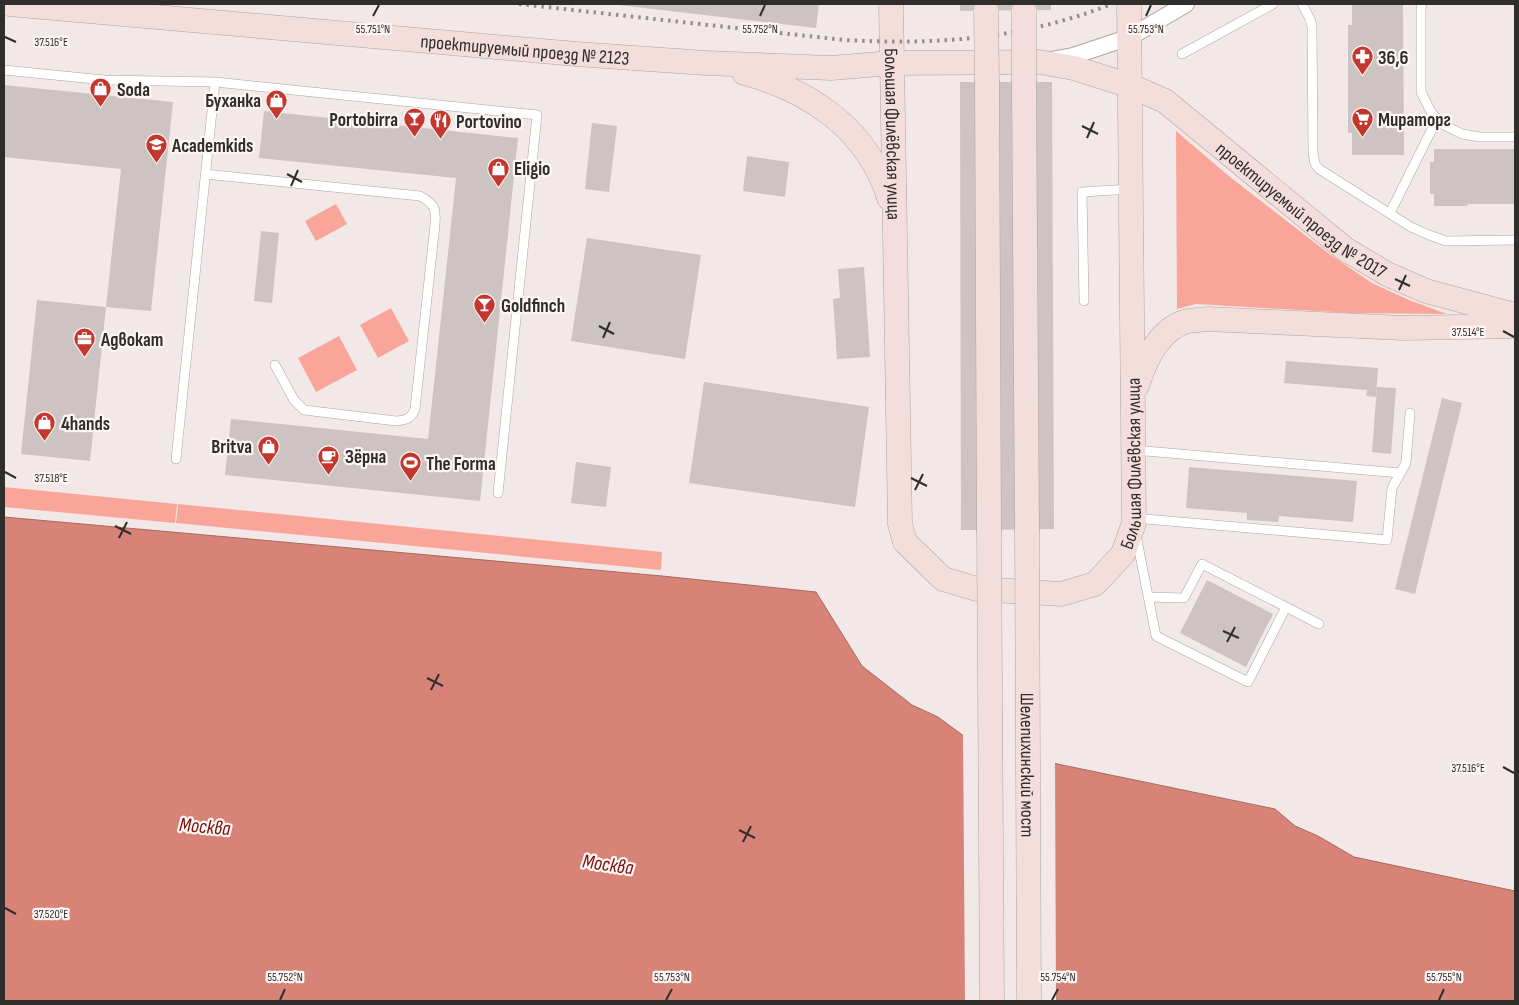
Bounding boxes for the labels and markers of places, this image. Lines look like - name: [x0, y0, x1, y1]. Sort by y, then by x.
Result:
- pharmacy icon: 36,6: [1350, 45, 1374, 76]
- place label: 36,6: [1378, 47, 1409, 70]
- shop icon: Soda: [89, 77, 113, 108]
- place label: Soda: [117, 79, 150, 102]
- shop icon: Буханка: [265, 88, 289, 119]
- place label: Буханка: [205, 90, 261, 113]
- bar icon: Portobirra: [402, 107, 426, 138]
- supermarket icon: Мираторг: [1350, 107, 1374, 138]
- place label: Portobirra: [329, 109, 398, 132]
- restaurant icon: Portovino: [428, 109, 452, 140]
- place label: Мираторг: [1378, 109, 1451, 132]
- place label: Portovino: [456, 111, 522, 134]
- school or university icon: Academkids: [144, 133, 168, 164]
- place label: Academkids: [171, 135, 253, 158]
- shop icon: Eligio: [486, 156, 510, 187]
- place label: Eligio: [514, 158, 550, 181]
- bar icon: Goldfinch: [473, 293, 497, 324]
- place label: Goldfinch: [501, 295, 565, 318]
- office icon: Адвокат: [73, 327, 97, 358]
- place label: Адвокат: [100, 329, 163, 352]
- shop icon: 4hands: [33, 411, 57, 442]
- place label: 4hands: [61, 413, 110, 436]
- shop icon: Britva: [256, 434, 280, 465]
- place label: Britva: [211, 436, 252, 459]
- cafe icon: Зёрна: [317, 444, 341, 475]
- place label: Зёрна: [345, 446, 386, 469]
- sports icon: The Forma: [398, 451, 422, 482]
- place label: The Forma: [426, 453, 496, 476]

